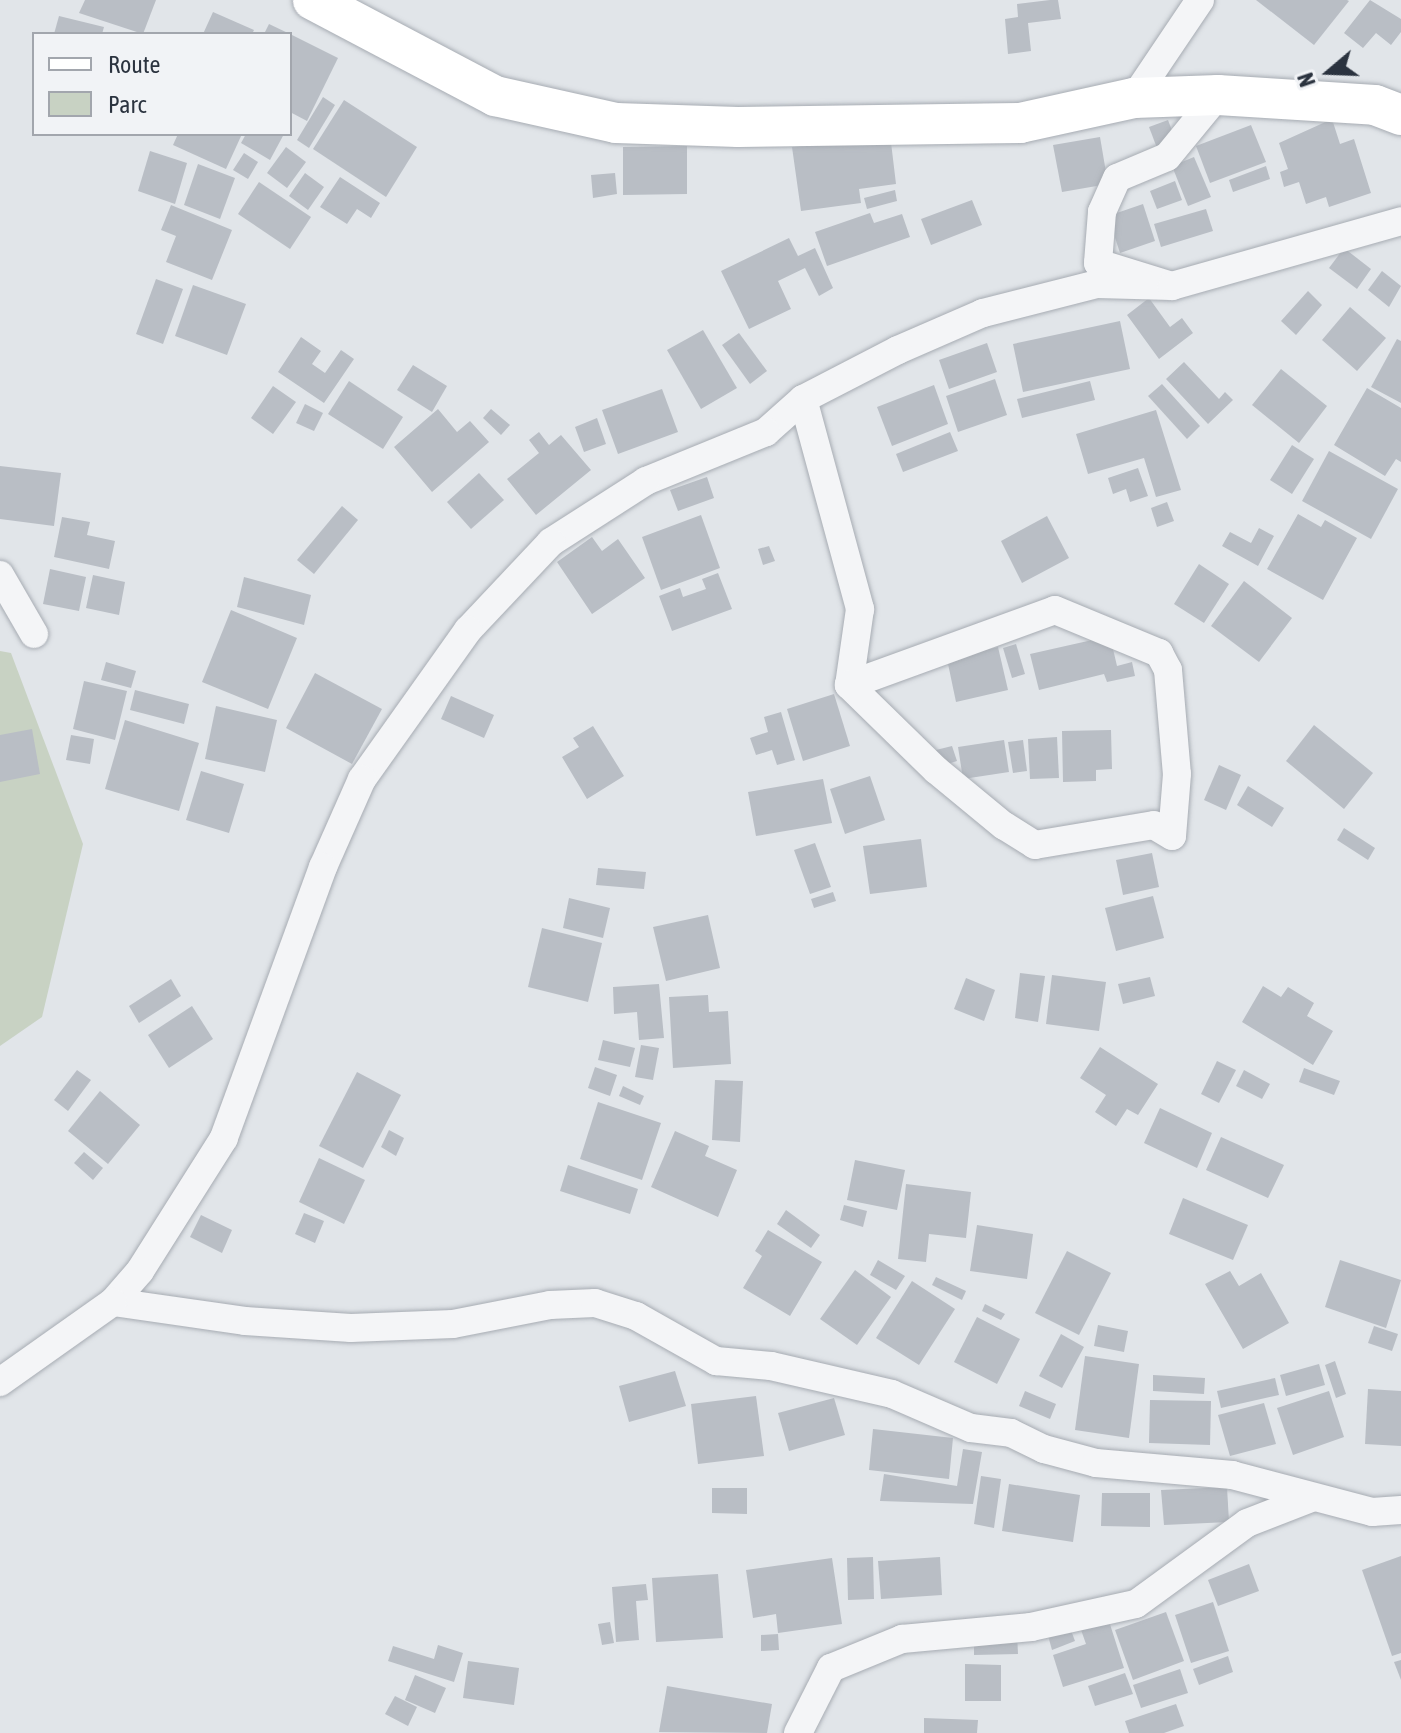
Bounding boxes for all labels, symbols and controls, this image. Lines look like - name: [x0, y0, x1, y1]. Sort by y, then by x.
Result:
- legend: [32, 32, 292, 136]
- north arrow: [1289, 32, 1369, 112]
- text: Route: [108, 51, 160, 78]
- text: N: [1292, 69, 1321, 90]
- text: Parc: [108, 91, 146, 118]

